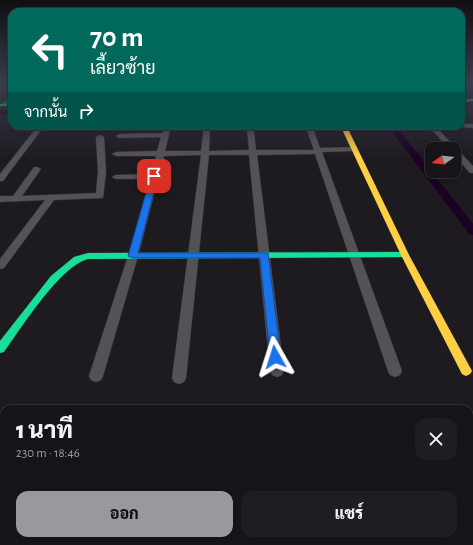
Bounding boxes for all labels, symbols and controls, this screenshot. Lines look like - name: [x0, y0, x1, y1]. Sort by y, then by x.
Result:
- icon: left: [24, 24, 76, 76]
- text: 70 m: [90, 24, 144, 52]
- text: เลี้ยวซ้าย: [90, 60, 156, 78]
- icon: right: [75, 100, 97, 122]
- text: จากนั้น: [24, 105, 67, 120]
- north arrow: [425, 142, 461, 178]
- map controls: [425, 142, 461, 178]
- pin: [137, 159, 171, 193]
- icon: arrive: [143, 165, 165, 187]
- position arrow: [254, 336, 296, 378]
- button: close: [415, 418, 457, 460]
- text: 1 นาที: [16, 419, 73, 443]
- text: 230 m · 18:46: [16, 447, 80, 460]
- button: ออก: [16, 491, 233, 537]
- button: แชร์: [241, 491, 457, 537]

